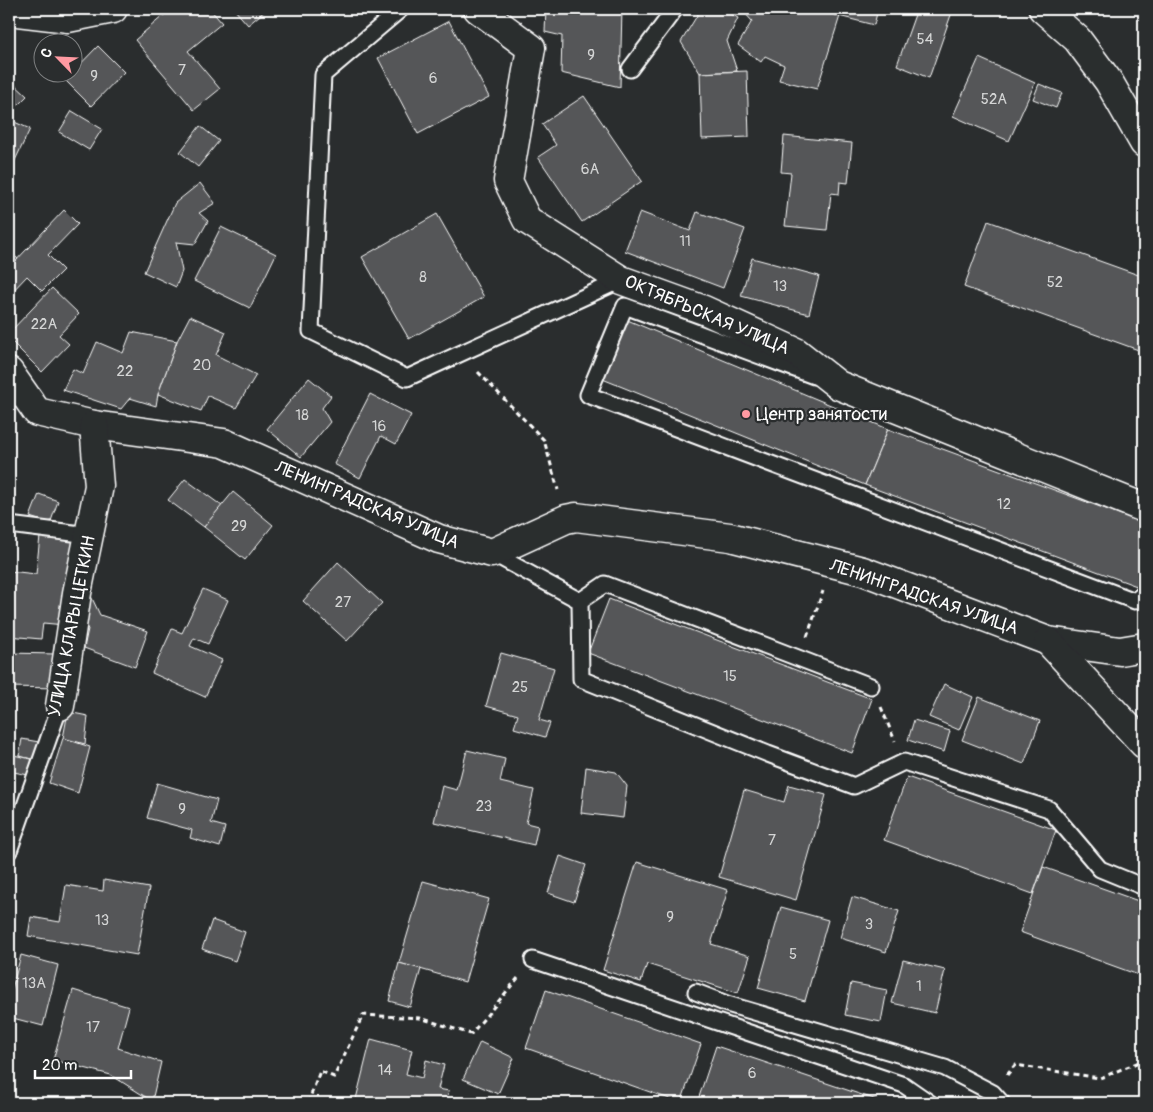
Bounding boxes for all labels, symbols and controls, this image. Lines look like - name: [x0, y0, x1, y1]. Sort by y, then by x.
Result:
- house number: 54: [917, 30, 934, 49]
- north arrow: [32, 32, 82, 82]
- text: С: [37, 45, 56, 60]
- house number: 9: [587, 46, 595, 65]
- house number: 7: [178, 61, 186, 80]
- house number: 9: [90, 67, 98, 86]
- house number: 6: [429, 69, 437, 88]
- house number: 52А: [981, 90, 1007, 109]
- house number: 6А: [581, 160, 599, 179]
- house number: 11: [679, 232, 691, 251]
- house number: 8: [419, 268, 427, 287]
- street label: ОКТЯБРЬСКАЯ УЛИЦА: [621, 270, 793, 360]
- house number: 52: [1047, 273, 1063, 292]
- house number: 13: [773, 277, 787, 296]
- house number: 22А: [31, 315, 58, 334]
- house number: 20: [193, 356, 211, 375]
- house number: 22: [117, 362, 133, 381]
- place label: Центр занятости: [756, 403, 887, 426]
- house number: 18: [295, 406, 309, 425]
- marker: Центр занятости: [740, 408, 752, 420]
- house number: 16: [372, 417, 386, 436]
- street label: ЛЕНИНГРАДСКАЯ УЛИЦА: [270, 455, 463, 554]
- house number: 12: [997, 495, 1011, 514]
- house number: 29: [231, 517, 247, 536]
- street label: УЛИЦА КЛАРЫ ЦЕТКИН: [43, 533, 101, 719]
- street label: ЛЕНИНГРАДСКАЯ УЛИЦА: [826, 554, 1022, 640]
- house number: 27: [335, 593, 351, 612]
- house number: 15: [723, 667, 737, 686]
- house number: 25: [512, 678, 528, 697]
- house number: 23: [476, 797, 492, 816]
- house number: 9: [178, 800, 186, 819]
- house number: 7: [768, 831, 776, 850]
- house number: 9: [666, 908, 674, 927]
- house number: 13: [95, 911, 109, 930]
- house number: 3: [865, 915, 873, 934]
- house number: 5: [789, 945, 797, 964]
- house number: 13А: [22, 974, 46, 993]
- house number: 1: [916, 977, 922, 996]
- house number: 17: [86, 1018, 100, 1037]
- scale bar: [35, 1047, 131, 1079]
- text: 20 m: [42, 1056, 77, 1075]
- house number: 14: [378, 1061, 393, 1080]
- house number: 6: [748, 1064, 756, 1083]

